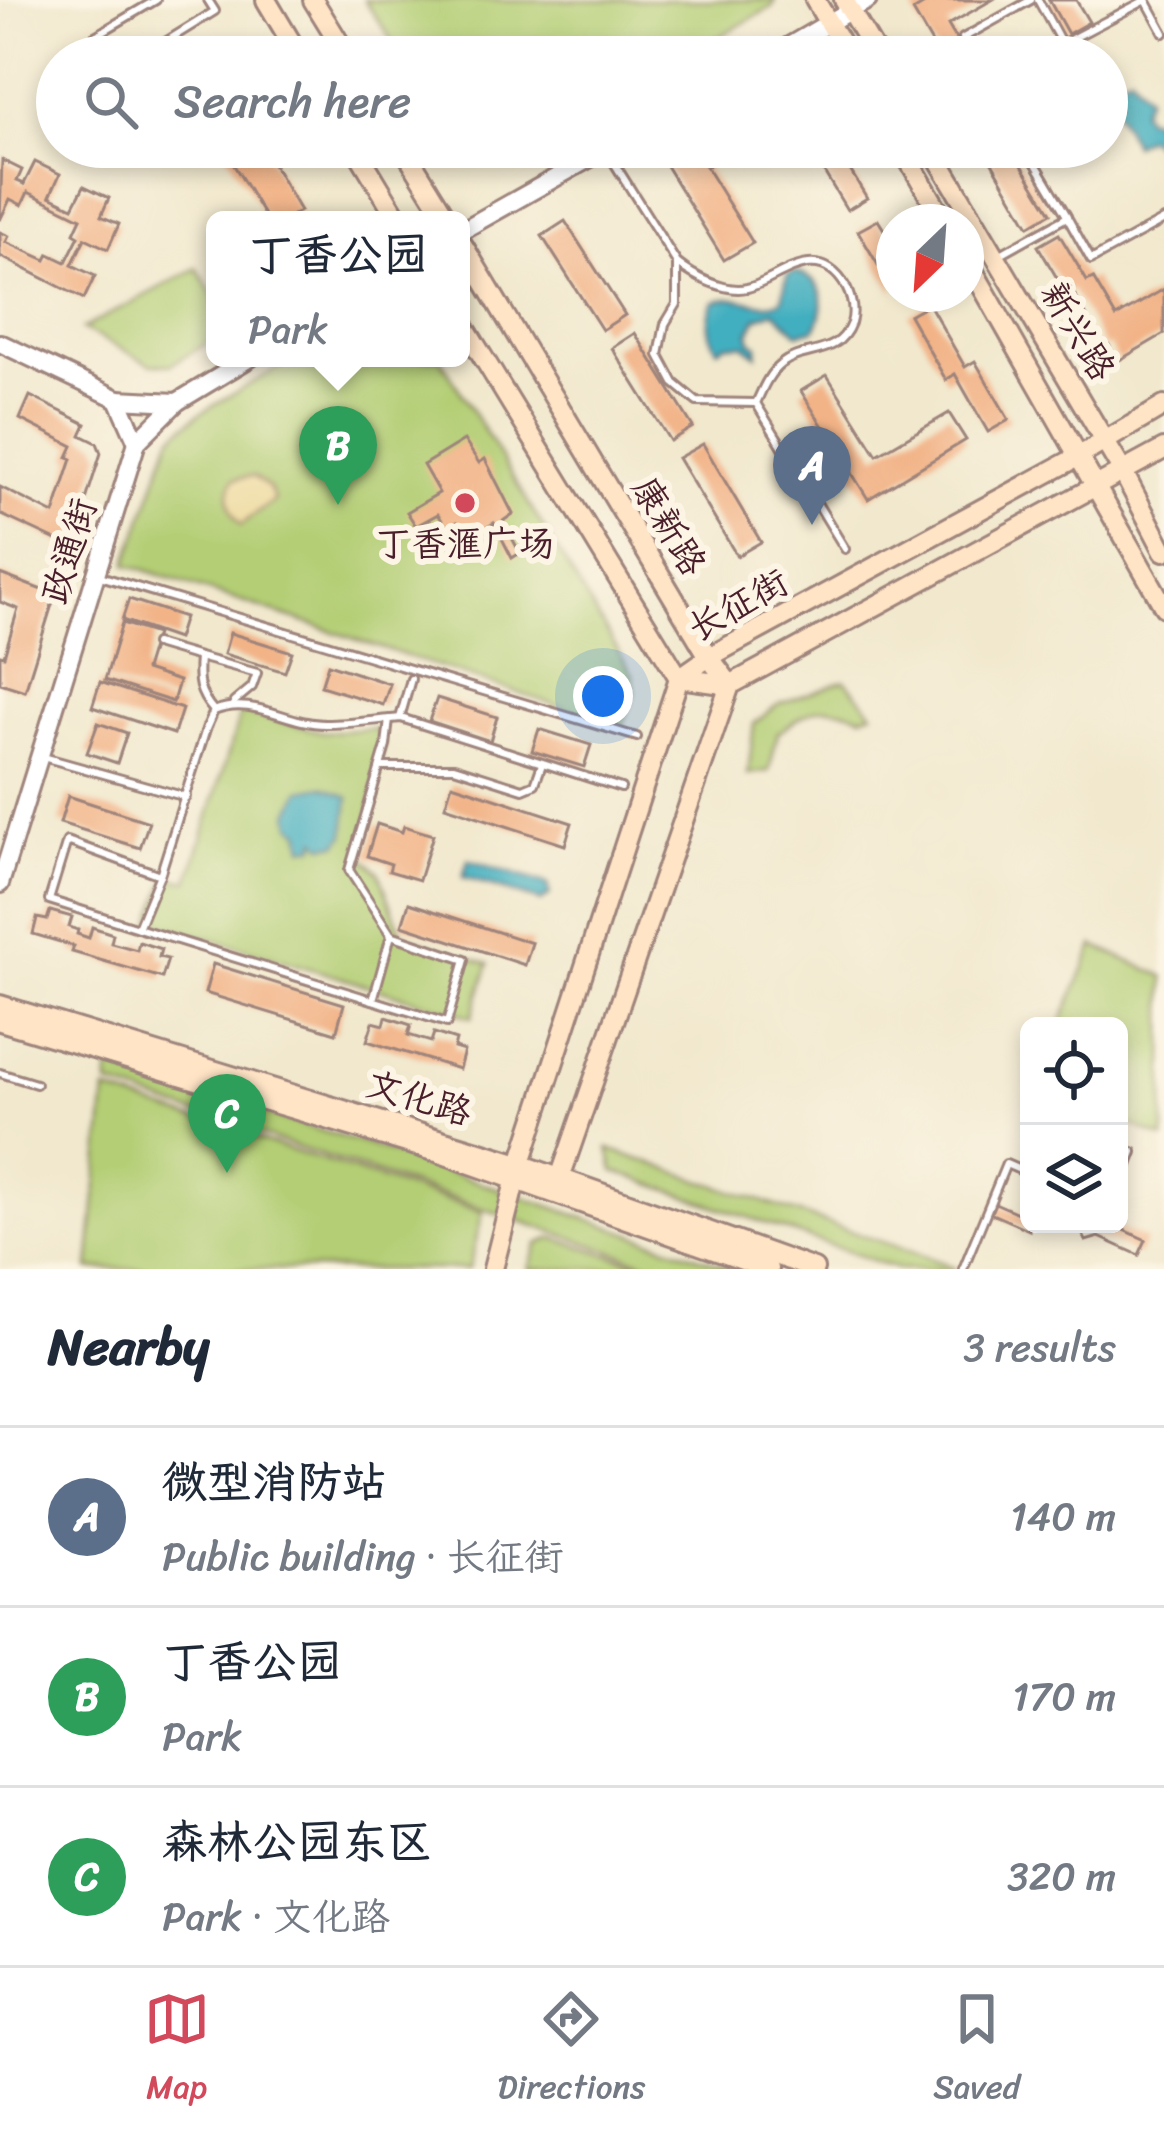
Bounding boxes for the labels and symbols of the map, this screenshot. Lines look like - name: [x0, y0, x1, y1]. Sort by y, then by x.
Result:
- north arrow: [876, 204, 984, 312]
- street label: 新兴路: [1023, 268, 1133, 394]
- pin: B: [299, 406, 377, 505]
- pin: A: [773, 426, 851, 525]
- street label: 康新路: [614, 463, 724, 589]
- street label: 政通街: [23, 490, 115, 612]
- marker: 丁香滙广场: [452, 490, 478, 516]
- place label: 丁香滙广场: [375, 512, 555, 576]
- street label: 长征街: [675, 551, 801, 659]
- your location: [573, 666, 633, 726]
- street label: 文化路: [358, 1052, 480, 1144]
- pin: C: [188, 1074, 266, 1173]

